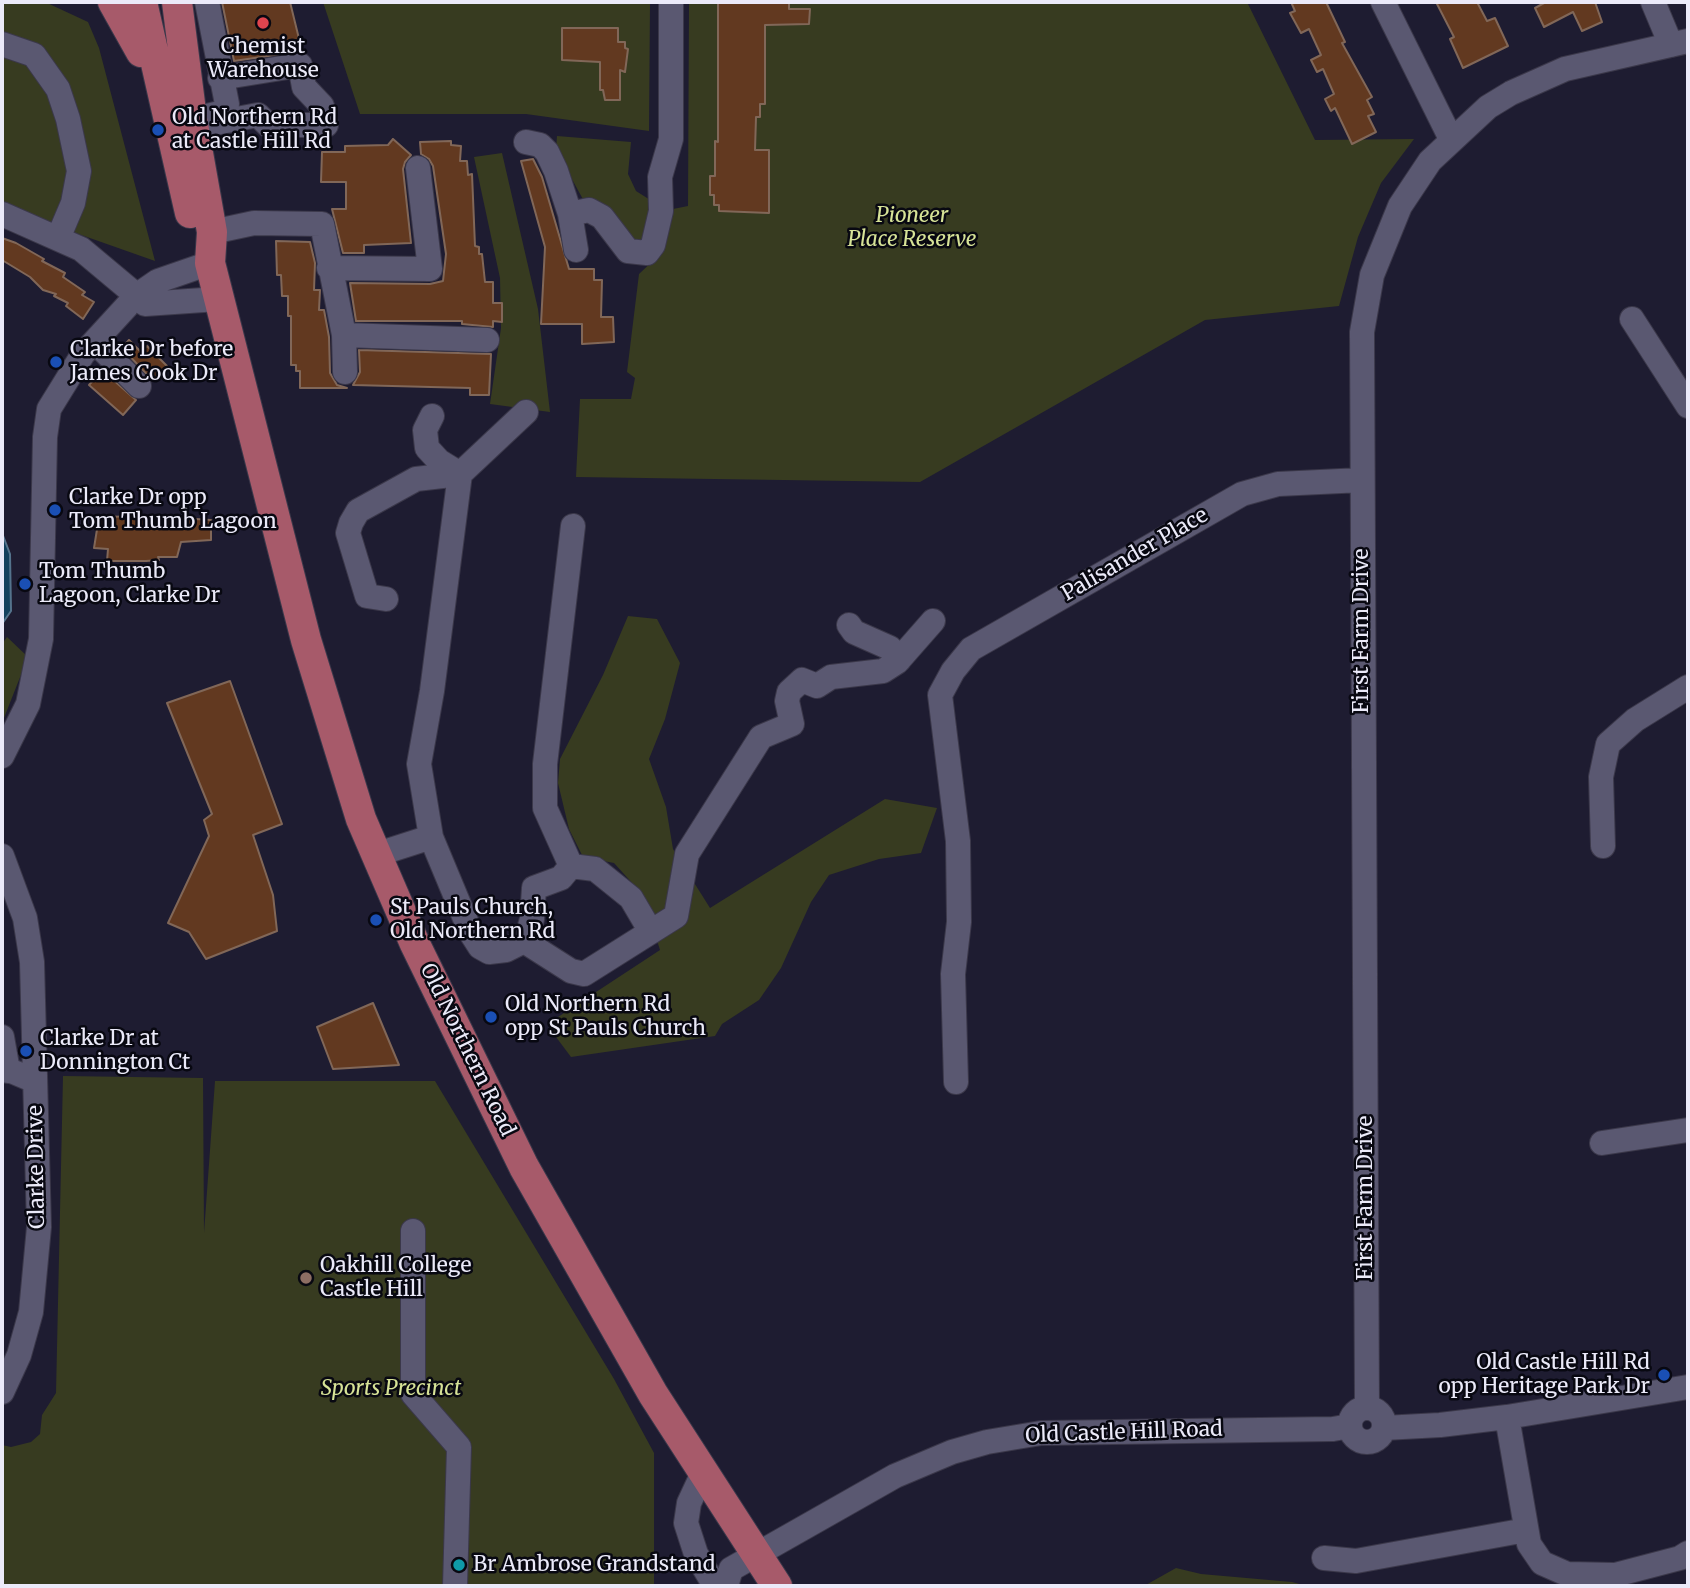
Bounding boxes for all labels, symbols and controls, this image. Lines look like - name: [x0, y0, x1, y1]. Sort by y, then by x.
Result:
- marker: Chemist Warehouse: [255, 15, 271, 31]
- place label: Chemist Warehouse: [207, 34, 319, 84]
- place label: Old Northern Rd at Castle Hill Rd: [172, 105, 337, 155]
- marker: Old Northern Rd at Castle Hill Rd: [150, 122, 166, 138]
- park label: Pioneer Place Reserve: [847, 203, 977, 253]
- place label: Clarke Dr before James Cook Dr: [70, 337, 233, 387]
- marker: Clarke Dr before James Cook Dr: [48, 354, 64, 370]
- place label: Clarke Dr opp Tom Thumb Lagoon: [69, 485, 277, 535]
- marker: Clarke Dr opp Tom Thumb Lagoon: [47, 502, 63, 518]
- street label: Palisander Place: [1058, 503, 1212, 607]
- street label: First Farm Drive: [1349, 549, 1375, 713]
- place label: Tom Thumb Lagoon, Clarke Dr: [39, 559, 220, 609]
- marker: Tom Thumb Lagoon, Clarke Dr: [17, 576, 33, 592]
- place label: St Pauls Church, Old Northern Rd: [390, 895, 555, 945]
- marker: St Pauls Church, Old Northern Rd: [368, 912, 384, 928]
- street label: Old Northern Road: [414, 960, 520, 1140]
- place label: Old Northern Rd opp St Pauls Church: [505, 992, 706, 1042]
- marker: Old Northern Rd opp St Pauls Church: [483, 1009, 499, 1025]
- place label: Clarke Dr at Donnington Ct: [40, 1026, 190, 1076]
- marker: Clarke Dr at Donnington Ct: [18, 1043, 34, 1059]
- street label: Clarke Drive: [23, 1105, 51, 1229]
- street label: First Farm Drive: [1353, 1116, 1379, 1280]
- place label: Oakhill College Castle Hill: [320, 1253, 471, 1303]
- marker: Oakhill College Castle Hill: [298, 1270, 314, 1286]
- place label: Old Castle Hill Rd opp Heritage Park Dr: [1438, 1350, 1650, 1400]
- marker: Old Castle Hill Rd opp Heritage Park Dr: [1656, 1367, 1672, 1383]
- park label: Sports Precinct: [321, 1376, 461, 1402]
- street label: Old Castle Hill Road: [1025, 1417, 1223, 1449]
- place label: Br Ambrose Grandstand: [473, 1552, 715, 1578]
- marker: Br Ambrose Grandstand: [451, 1557, 467, 1573]

